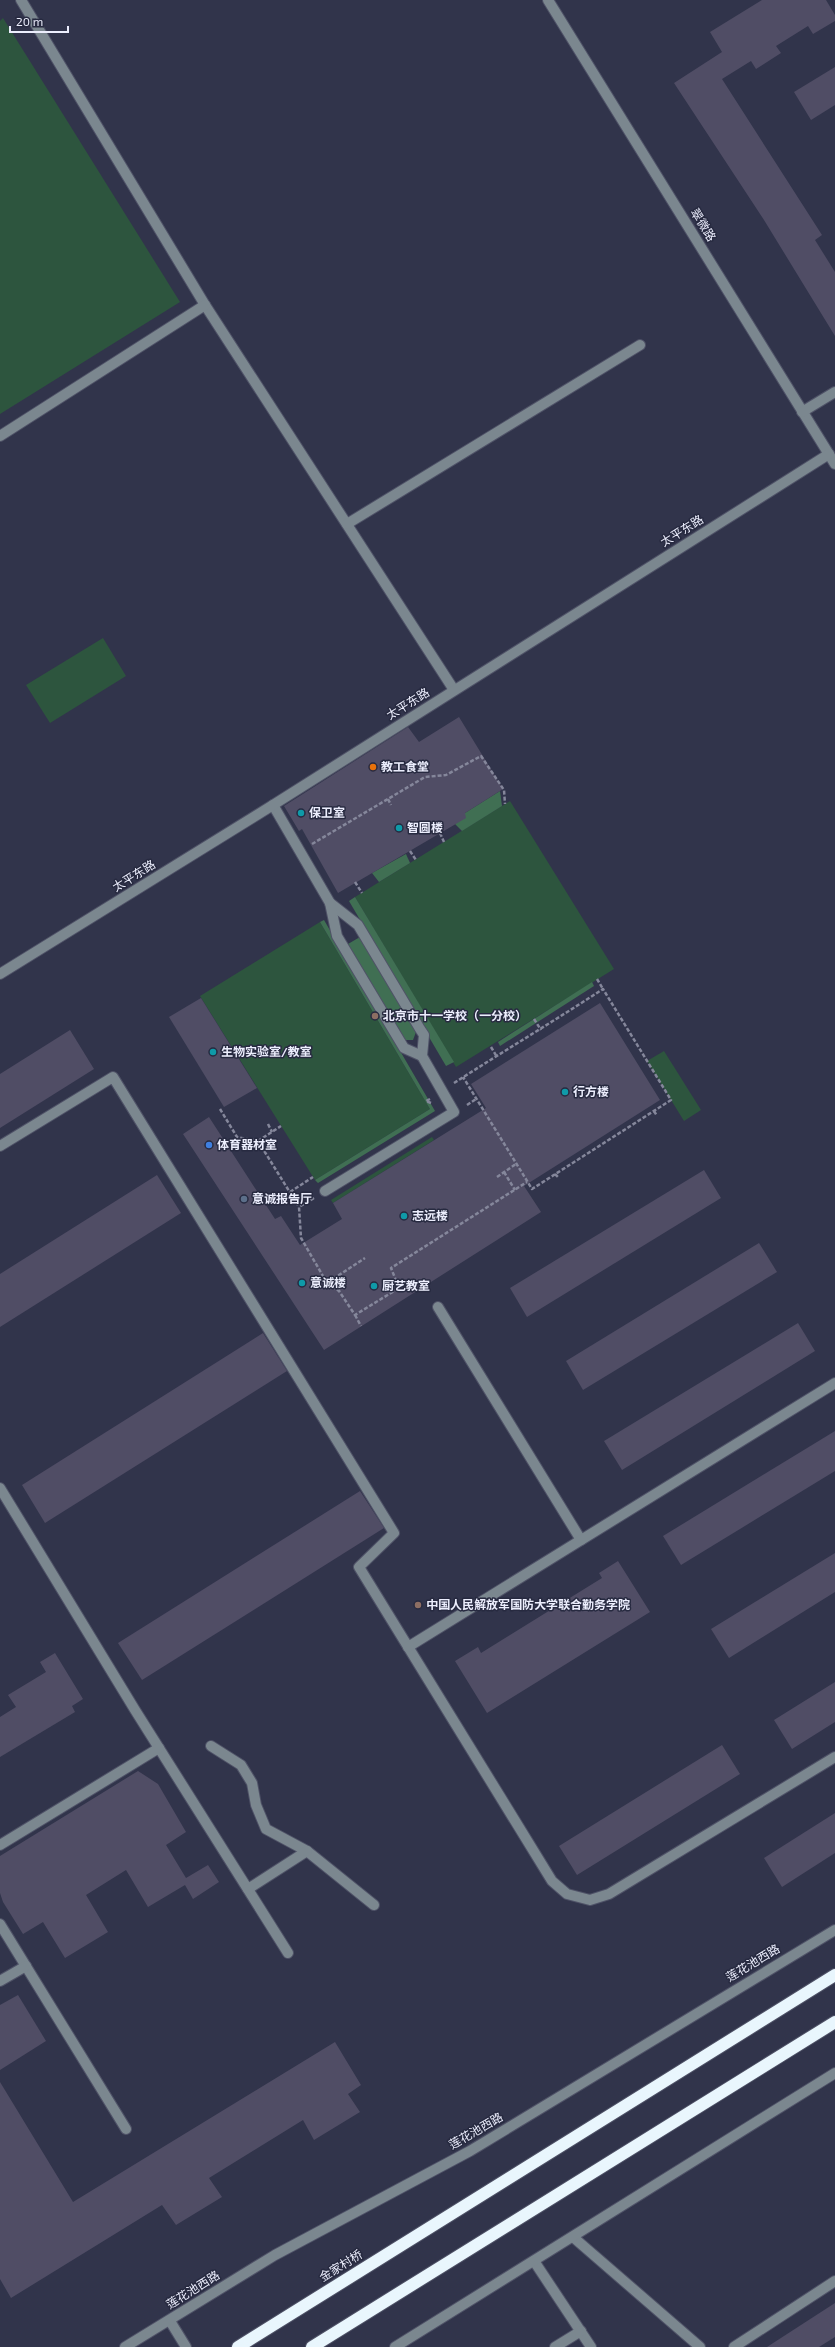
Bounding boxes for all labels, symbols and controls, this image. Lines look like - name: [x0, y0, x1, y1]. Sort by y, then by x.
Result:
- scale bar: [10, 8, 68, 34]
- text: 20 m: [16, 14, 43, 28]
- street label: 翠微路: [688, 205, 719, 243]
- street label: 太平东路: [657, 511, 706, 549]
- street label: 太平东路: [383, 684, 432, 722]
- place label: 教工食堂: [381, 759, 429, 773]
- marker: 教工食堂: [368, 762, 378, 772]
- place label: 保卫室: [309, 805, 345, 819]
- marker: 保卫室: [296, 808, 306, 818]
- place label: 智圆楼: [407, 820, 443, 834]
- marker: 智圆楼: [394, 823, 404, 833]
- street label: 太平东路: [109, 856, 158, 894]
- place label: 北京市十一学校（一分校）: [383, 1008, 527, 1022]
- marker: 北京市十一学校（一分校）: [370, 1011, 380, 1021]
- place label: 生物实验室/教室: [221, 1044, 312, 1058]
- marker: 生物实验室/教室: [208, 1047, 218, 1057]
- place label: 行方楼: [573, 1084, 609, 1098]
- marker: 行方楼: [560, 1087, 570, 1097]
- place label: 体育器材室: [217, 1137, 277, 1151]
- marker: 体育器材室: [204, 1140, 214, 1150]
- place label: 意诚报告厅: [252, 1191, 312, 1205]
- marker: 意诚报告厅: [239, 1194, 249, 1204]
- place label: 志远楼: [412, 1208, 448, 1222]
- marker: 志远楼: [399, 1211, 409, 1221]
- place label: 意诚楼: [310, 1275, 346, 1289]
- marker: 意诚楼: [297, 1278, 307, 1288]
- place label: 厨艺教室: [382, 1278, 430, 1292]
- marker: 厨艺教室: [369, 1281, 379, 1291]
- place label: 中国人民解放军国防大学联合勤务学院: [426, 1597, 630, 1611]
- marker: 中国人民解放军国防大学联合勤务学院: [413, 1600, 423, 1610]
- street label: 莲花池西路: [723, 1941, 782, 1984]
- street label: 莲花池西路: [446, 2109, 505, 2151]
- street label: 金家村桥: [316, 2246, 365, 2284]
- street label: 莲花池西路: [163, 2267, 222, 2311]

